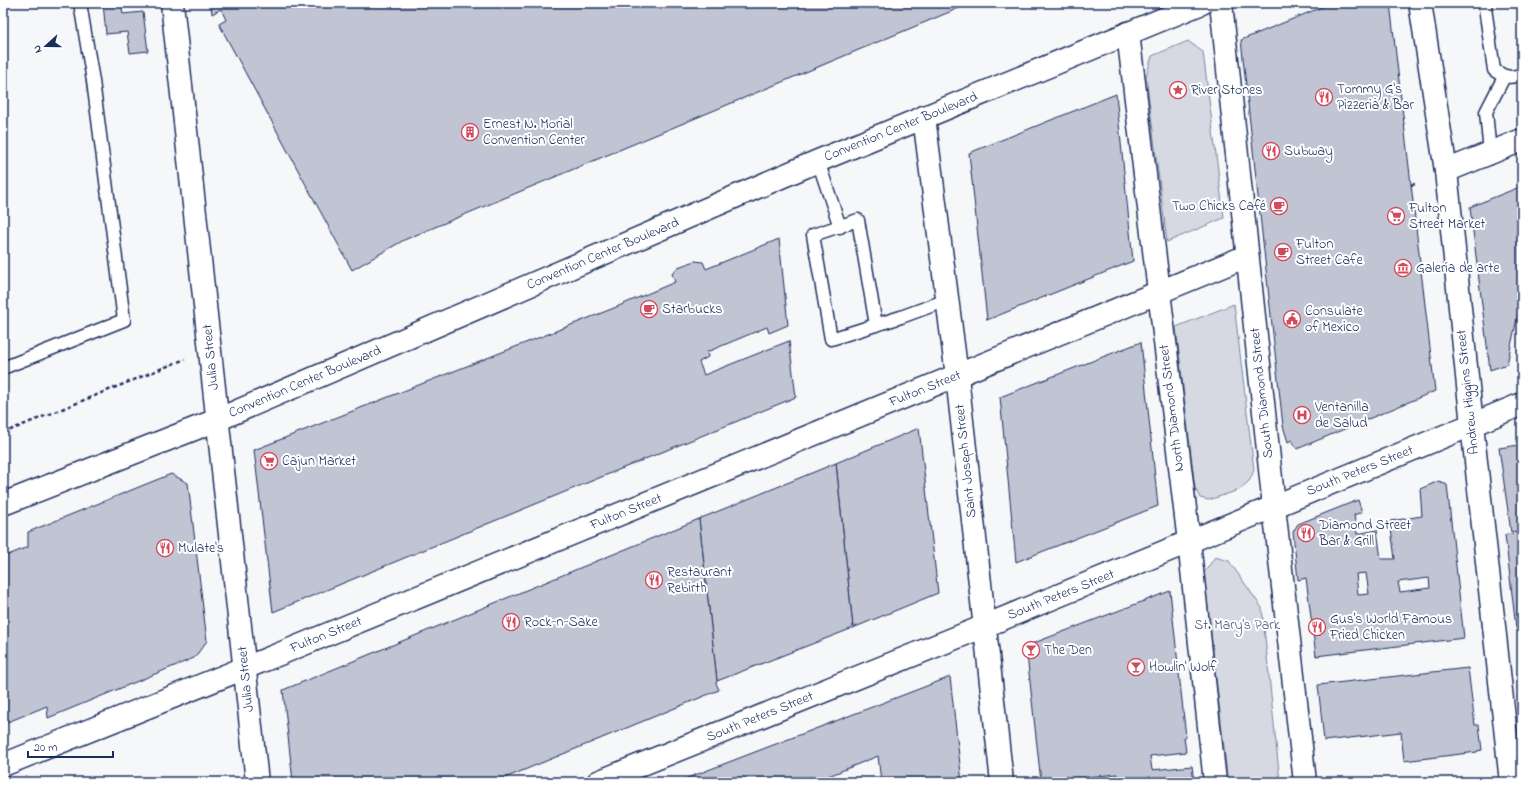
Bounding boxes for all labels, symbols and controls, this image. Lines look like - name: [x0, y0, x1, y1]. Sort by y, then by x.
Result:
- north arrow: [26, 26, 66, 66]
- text: N: [29, 43, 46, 56]
- place label: Tommy G's Pizzeria & Bar: [1337, 79, 1415, 116]
- place icon: River Stones: [1168, 80, 1188, 100]
- place label: River Stones: [1191, 80, 1262, 101]
- street label: Convention Center Boulevard: [821, 87, 981, 167]
- restaurant icon: Tommy G's Pizzeria & Bar: [1314, 87, 1334, 107]
- place label: Ernest N. Morial Convention Center: [483, 114, 586, 151]
- building icon: Ernest N. Morial Convention Center: [460, 122, 480, 142]
- restaurant icon: Subway: [1261, 141, 1281, 161]
- place label: Subway: [1284, 141, 1333, 163]
- place label: Two Chicks Café: [1172, 196, 1267, 217]
- cafe icon: Two Chicks Café: [1269, 196, 1289, 216]
- place label: Fulton Street Market: [1408, 198, 1486, 235]
- supermarket icon: Fulton Street Market: [1386, 206, 1406, 226]
- street label: Convention Center Boulevard: [523, 212, 683, 296]
- place label: Fulton Street Cafe: [1295, 234, 1364, 271]
- cafe icon: Fulton Street Cafe: [1273, 242, 1293, 262]
- museum icon: Galería de arte: [1393, 258, 1413, 278]
- place label: Galería de arte: [1416, 258, 1500, 279]
- cafe icon: Starbucks: [639, 299, 659, 319]
- place label: Starbucks: [662, 299, 722, 320]
- place label: Consulate of Mexico: [1305, 301, 1364, 338]
- public building icon: Consulate of Mexico: [1282, 309, 1302, 329]
- street label: Julia Street: [197, 323, 225, 391]
- street label: South Diamond Street: [1245, 326, 1279, 459]
- street label: Andrew Higgins Street: [1451, 328, 1486, 455]
- street label: Convention Center Boulevard: [225, 340, 385, 424]
- street label: North Diamond Street: [1154, 343, 1190, 473]
- street label: Fulton Street: [885, 365, 964, 413]
- place label: Ventanilla de Salud: [1314, 397, 1369, 434]
- street label: Saint Joseph Street: [950, 403, 982, 519]
- hospital icon: Ventanilla de Salud: [1292, 405, 1312, 425]
- street label: South Peters Street: [1303, 440, 1417, 502]
- supermarket icon: Cajun Market: [259, 451, 279, 471]
- place label: Cajun Market: [282, 451, 356, 472]
- street label: Fulton Street: [586, 488, 665, 536]
- place label: Diamond Street Bar & Grill: [1318, 515, 1411, 552]
- restaurant icon: Diamond Street Bar & Grill: [1296, 523, 1316, 543]
- restaurant icon: Mulate's: [155, 538, 175, 558]
- place label: Mulate's: [178, 538, 224, 559]
- place label: Restaurant Rebirth: [667, 562, 732, 599]
- street label: South Peters Street: [1004, 564, 1118, 626]
- restaurant icon: Restaurant Rebirth: [644, 570, 664, 590]
- place label: Gus’s World Famous Fried Chicken: [1329, 609, 1452, 646]
- street label: Fulton Street: [286, 611, 365, 659]
- restaurant icon: Rock-n-Sake: [501, 612, 521, 632]
- place label: Rock-n-Sake: [524, 612, 598, 633]
- park label: St. Mary's Park: [1194, 615, 1281, 637]
- restaurant icon: Gus’s World Famous Fried Chicken: [1307, 617, 1327, 637]
- bar icon: The Den: [1021, 640, 1041, 660]
- place label: The Den: [1044, 640, 1092, 661]
- street label: Julia Street: [232, 645, 260, 713]
- bar icon: Howlin' Wolf: [1126, 657, 1146, 677]
- place label: Howlin' Wolf: [1149, 657, 1217, 678]
- street label: South Peters Street: [703, 686, 817, 748]
- scale bar: [28, 733, 113, 759]
- text: 20 m: [34, 739, 57, 757]

